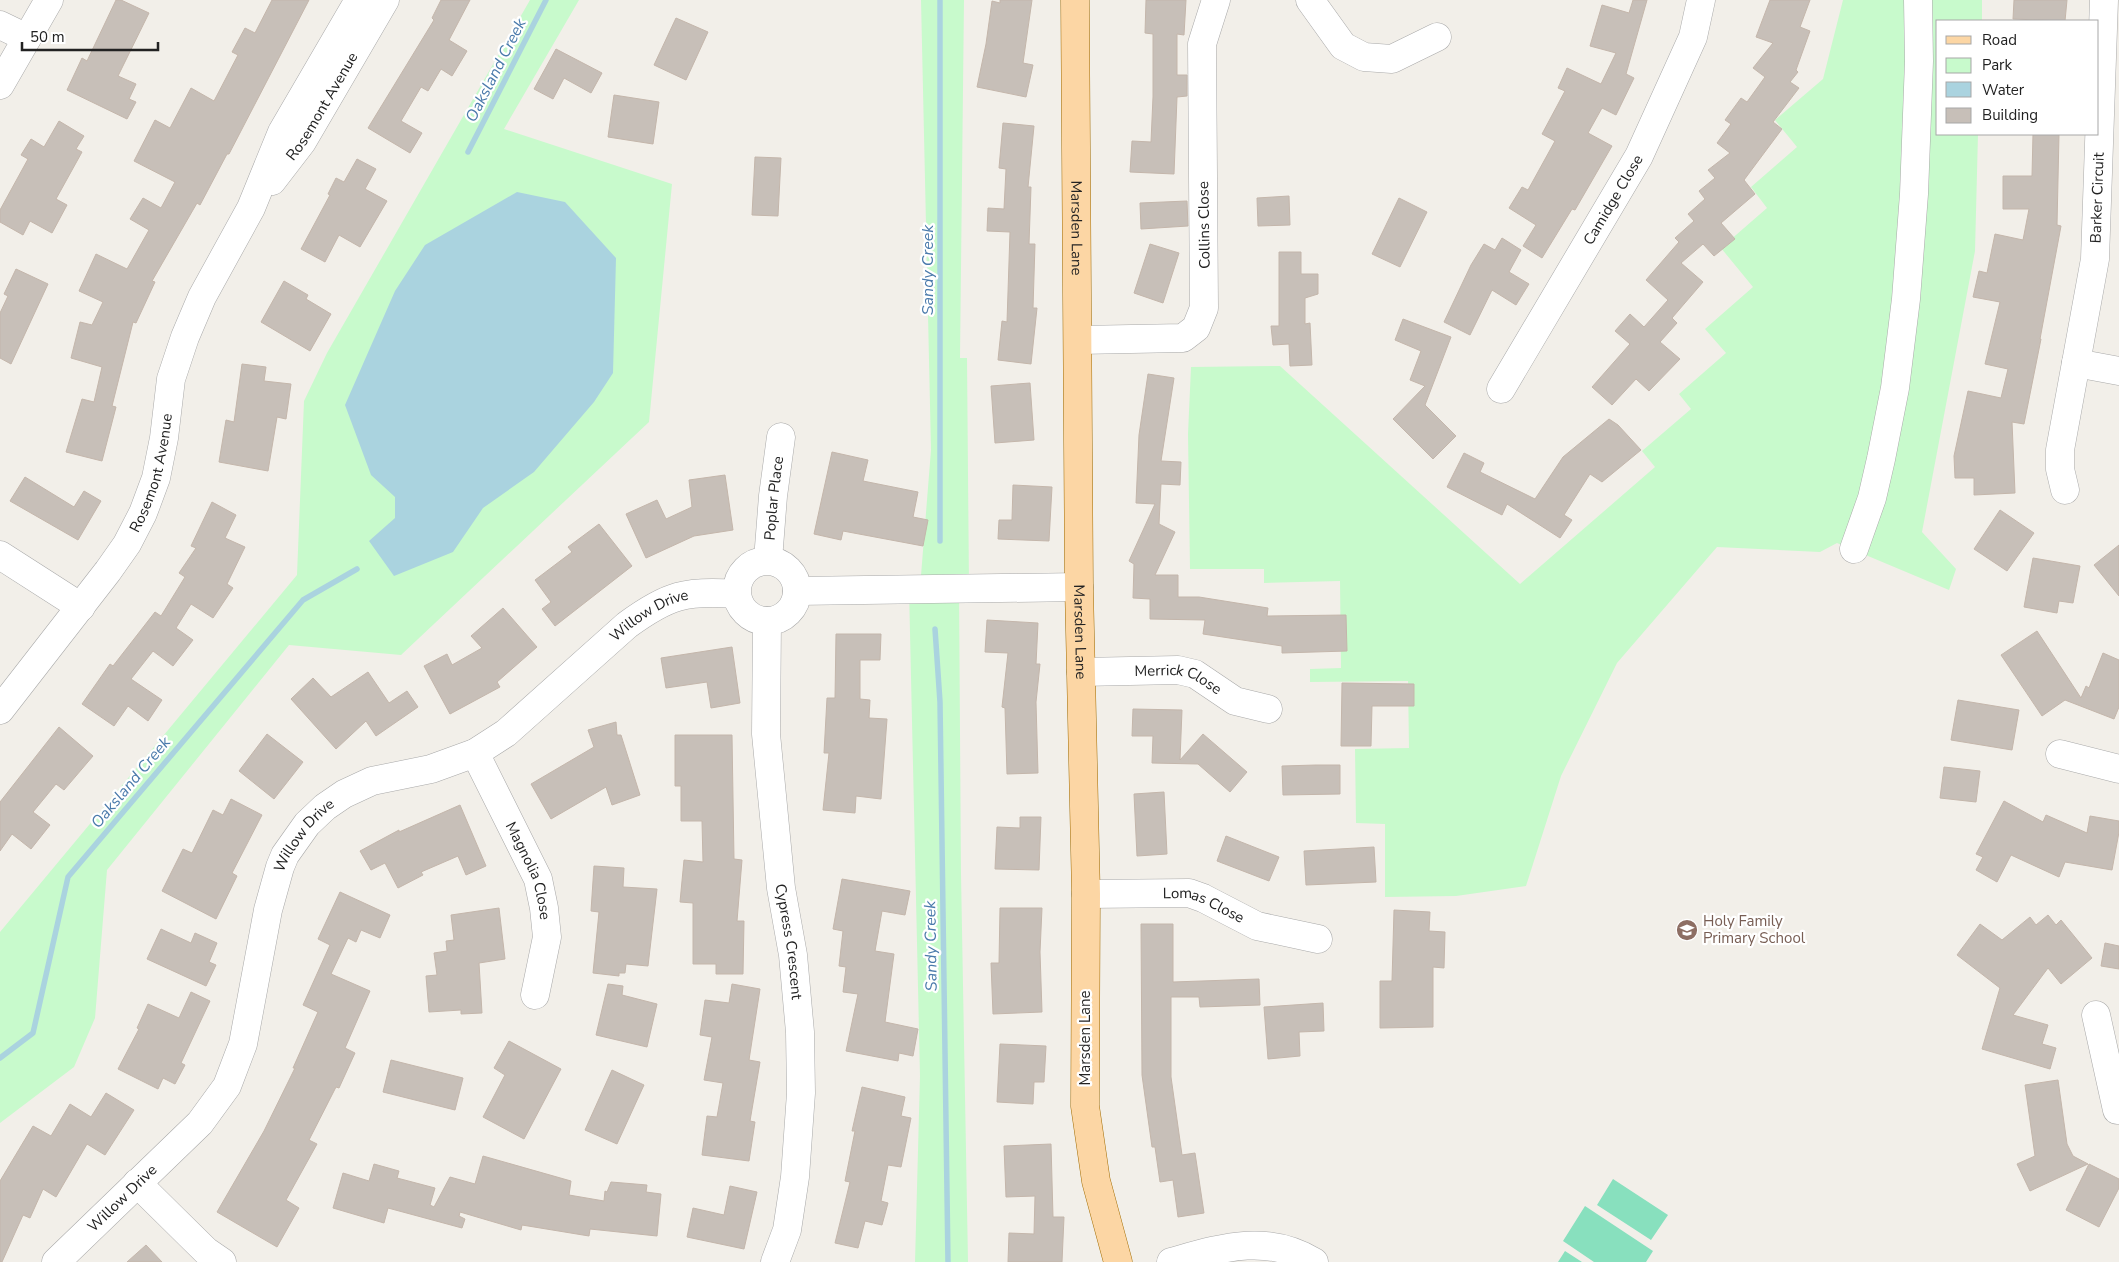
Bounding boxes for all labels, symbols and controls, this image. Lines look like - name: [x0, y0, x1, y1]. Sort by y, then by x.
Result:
- water label: Oaksland Creek: [460, 14, 532, 126]
- scale bar: [22, 20, 159, 52]
- legend: [1936, 20, 2099, 135]
- text: 50 m: [30, 27, 65, 47]
- text: Road: [1982, 30, 2017, 50]
- street label: Rosemont Avenue: [281, 48, 362, 165]
- text: Park: [1982, 55, 2012, 75]
- text: Water: [1982, 80, 2025, 100]
- text: Building: [1982, 105, 2038, 125]
- street label: Camidge Close: [1579, 151, 1648, 248]
- street label: Barker Circuit: [2086, 151, 2109, 244]
- street label: Marsden Lane: [1066, 180, 1087, 276]
- street label: Collins Close: [1193, 181, 1215, 269]
- water label: Sandy Creek: [917, 224, 939, 315]
- street label: Rosemont Avenue: [125, 412, 177, 536]
- street label: Poplar Place: [760, 455, 788, 541]
- street label: Marsden Lane: [1069, 584, 1091, 680]
- street label: Willow Drive: [605, 585, 690, 646]
- street label: Merrick Close: [1134, 660, 1226, 699]
- water label: Oaksland Creek: [86, 731, 176, 833]
- street label: Willow Drive: [269, 794, 338, 875]
- street label: Magnolia Close: [501, 818, 555, 921]
- street label: Cypress Crescent: [770, 882, 807, 1001]
- street label: Lomas Close: [1163, 883, 1248, 928]
- water label: Sandy Creek: [919, 900, 943, 991]
- place label: Holy Family Primary School: [1703, 911, 1806, 948]
- school or university icon: Holy Family Primary School: [1675, 918, 1699, 942]
- street label: Marsden Lane: [1075, 990, 1095, 1085]
- street label: Willow Drive: [83, 1160, 161, 1236]

